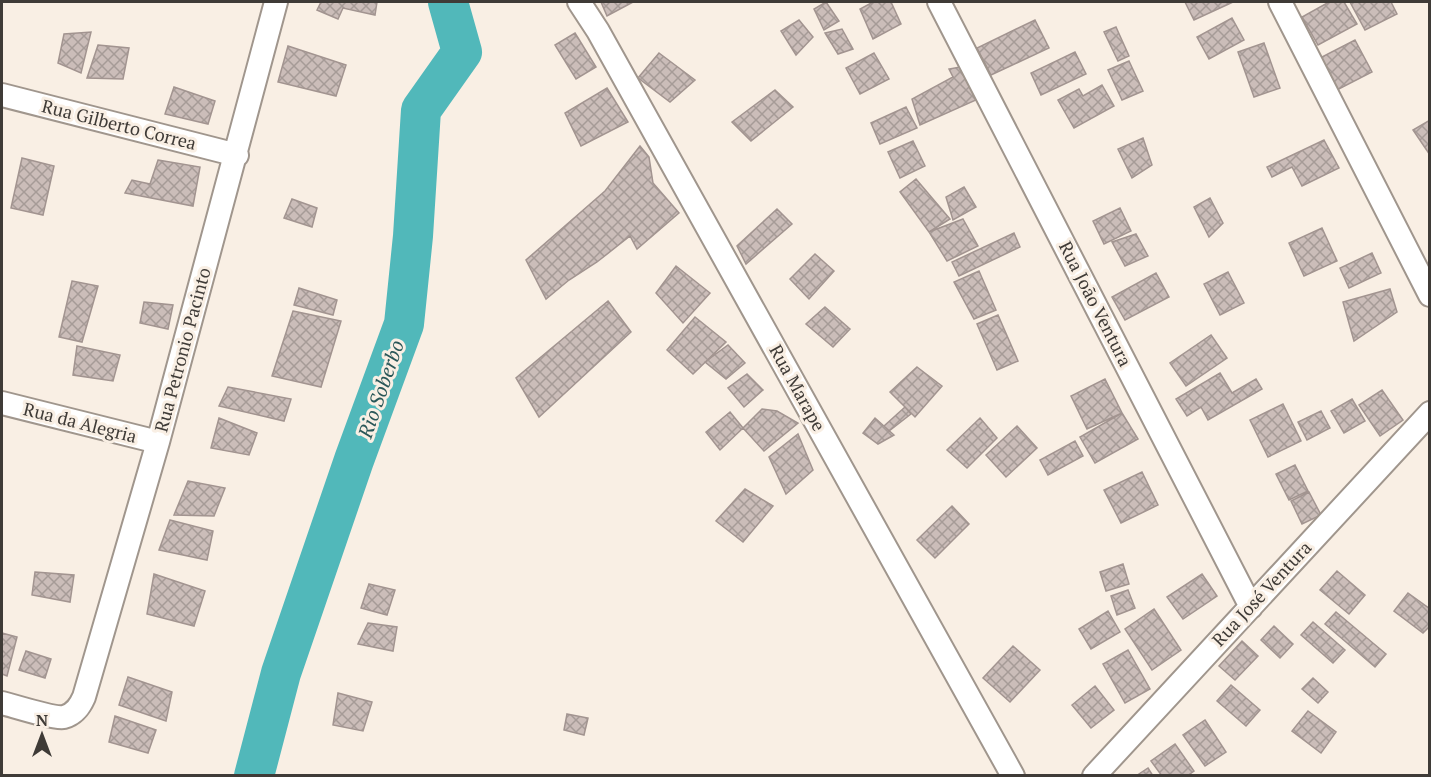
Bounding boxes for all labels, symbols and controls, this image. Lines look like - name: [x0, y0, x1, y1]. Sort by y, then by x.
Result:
- street label: Rua Gilberto Correa: [40, 93, 199, 155]
- street label: Rua João Ventura: [1054, 237, 1138, 370]
- street label: Rua Petronio Pacinto: [149, 265, 216, 435]
- water label: Rio Soberbo: [351, 336, 410, 442]
- street label: Rua Marape: [764, 340, 831, 435]
- street label: Rua da Alegria: [21, 396, 139, 448]
- street label: Rua José Ventura: [1206, 536, 1316, 651]
- north arrow: [12, 705, 72, 765]
- text: N: [36, 709, 48, 731]

